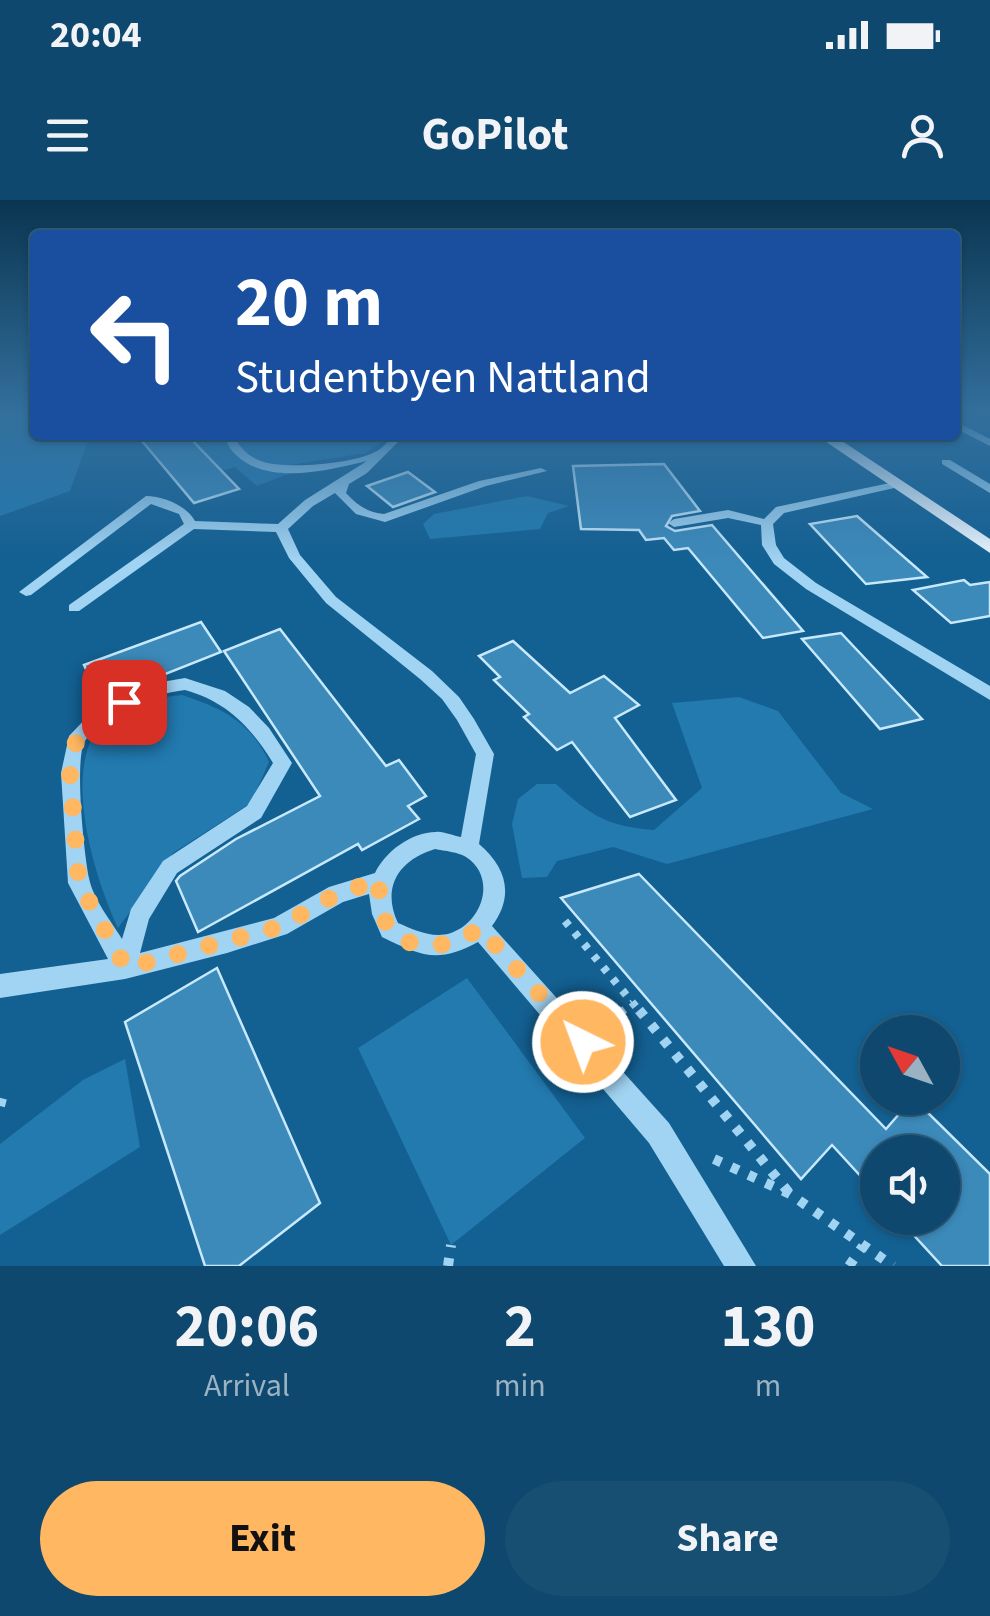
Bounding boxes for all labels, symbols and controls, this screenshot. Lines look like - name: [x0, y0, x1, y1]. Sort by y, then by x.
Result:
- text: 20:04: [50, 8, 142, 62]
- text: GoPilot: [422, 103, 568, 167]
- icon: menu: [40, 108, 95, 163]
- icon: person: [895, 108, 950, 163]
- text: 20 m: [235, 253, 383, 353]
- icon: left: [70, 270, 200, 400]
- text: Studentbyen Nattland: [235, 346, 651, 410]
- pin: [82, 660, 167, 745]
- icon: arrive: [97, 675, 152, 730]
- position arrow: [531, 990, 635, 1094]
- north arrow: [860, 1015, 960, 1115]
- map controls: [860, 1015, 960, 1235]
- button: sound: [860, 1135, 960, 1235]
- text: 20:06: [175, 1285, 319, 1370]
- text: 2: [504, 1285, 536, 1370]
- text: 130: [720, 1285, 815, 1370]
- text: Arrival: [204, 1363, 290, 1409]
- text: min: [494, 1363, 546, 1409]
- text: m: [755, 1363, 781, 1409]
- button: Exit: [40, 1481, 485, 1596]
- button: Share: [505, 1481, 950, 1596]

